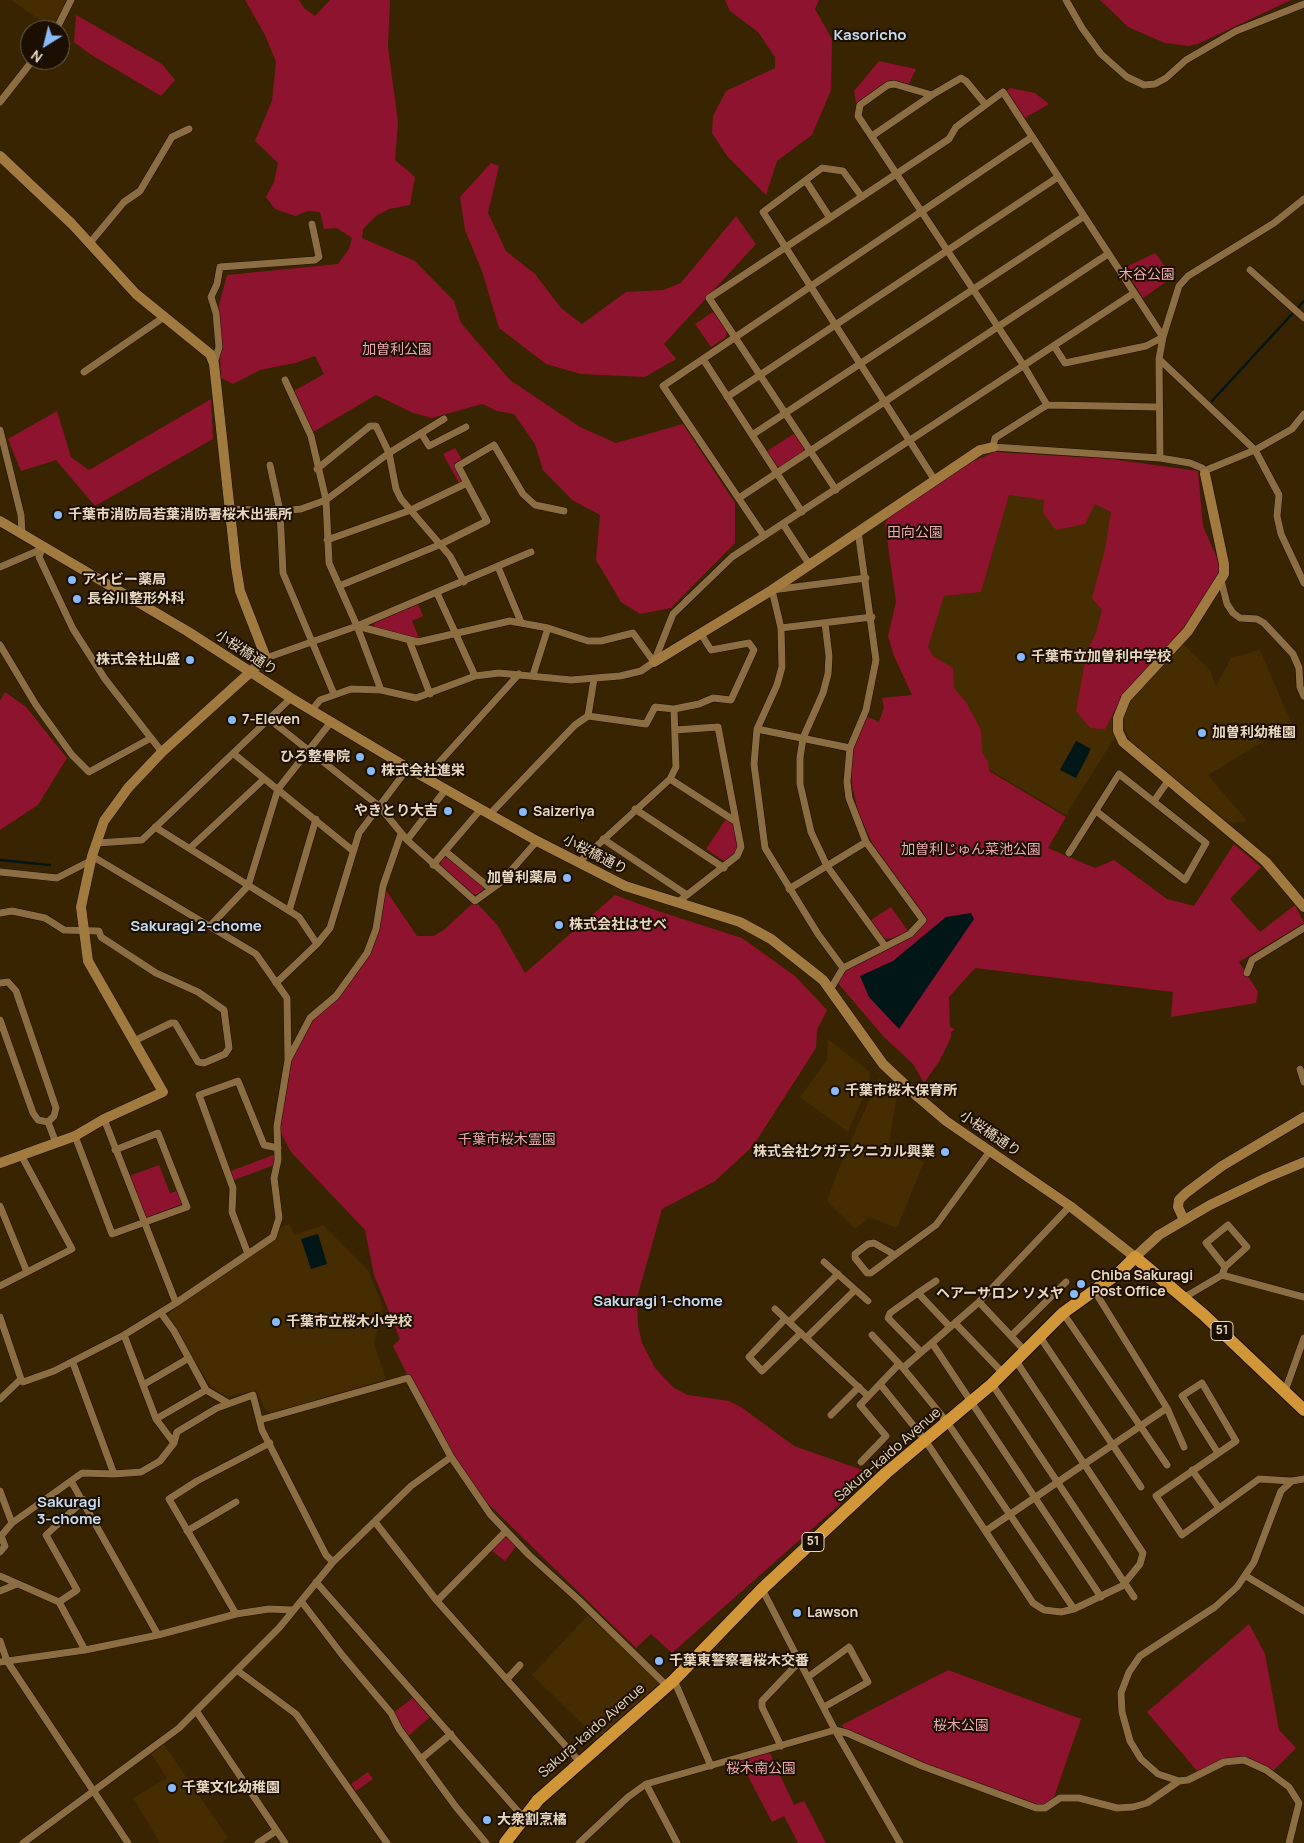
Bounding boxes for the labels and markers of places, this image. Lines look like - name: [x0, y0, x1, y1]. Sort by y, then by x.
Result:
- place label: 千葉市消防局若葉消防署桜木出張所: [68, 507, 292, 523]
- marker: 千葉市消防局若葉消防署桜木出張所: [52, 509, 64, 521]
- place label: アイビー薬局: [82, 572, 166, 588]
- marker: アイビー薬局: [66, 574, 78, 586]
- place label: 長谷川整形外科: [87, 591, 185, 607]
- marker: 長谷川整形外科: [71, 593, 83, 605]
- place label: 千葉市立加曽利中学校: [1031, 649, 1171, 665]
- marker: 千葉市立加曽利中学校: [1015, 651, 1027, 663]
- place label: 株式会社山盛: [96, 652, 180, 668]
- marker: 株式会社山盛: [184, 654, 196, 666]
- place label: 7-Eleven: [242, 712, 300, 728]
- marker: 7-Eleven: [226, 714, 238, 726]
- place label: 加曽利幼稚園: [1212, 725, 1296, 741]
- marker: 加曽利幼稚園: [1196, 727, 1208, 739]
- place label: ひろ整骨院: [280, 749, 350, 765]
- marker: ひろ整骨院: [354, 751, 366, 763]
- place label: 株式会社進栄: [381, 763, 465, 779]
- marker: 株式会社進栄: [365, 765, 377, 777]
- place label: やきとり大吉: [354, 803, 438, 819]
- place label: Saizeriya: [533, 804, 595, 820]
- marker: やきとり大吉: [442, 805, 454, 817]
- marker: Saizeriya: [517, 806, 529, 818]
- place label: 加曽利薬局: [487, 870, 557, 886]
- marker: 加曽利薬局: [561, 872, 573, 884]
- place label: 株式会社はせべ: [569, 917, 667, 933]
- marker: 株式会社はせべ: [553, 919, 565, 931]
- place label: 千葉市桜木保育所: [845, 1083, 957, 1099]
- marker: 千葉市桜木保育所: [829, 1085, 841, 1097]
- place label: 株式会社クガテクニカル興業: [753, 1144, 935, 1160]
- marker: 株式会社クガテクニカル興業: [939, 1146, 951, 1158]
- place label: Chiba Sakuragi Post Office: [1091, 1268, 1193, 1300]
- marker: Chiba Sakuragi Post Office: [1075, 1278, 1087, 1290]
- place label: ヘアーサロン ソメヤ: [936, 1286, 1064, 1302]
- marker: ヘアーサロン ソメヤ: [1068, 1288, 1080, 1300]
- place label: 千葉市立桜木小学校: [286, 1314, 412, 1330]
- marker: 千葉市立桜木小学校: [270, 1316, 282, 1328]
- place label: Lawson: [807, 1605, 858, 1621]
- marker: Lawson: [791, 1607, 803, 1619]
- place label: 千葉東警察署桜木交番: [669, 1653, 809, 1669]
- marker: 千葉東警察署桜木交番: [653, 1655, 665, 1667]
- place label: 千葉文化幼稚園: [182, 1780, 280, 1796]
- marker: 千葉文化幼稚園: [166, 1782, 178, 1794]
- place label: 大衆割烹橘: [497, 1812, 567, 1828]
- marker: 大衆割烹橘: [481, 1814, 493, 1826]

